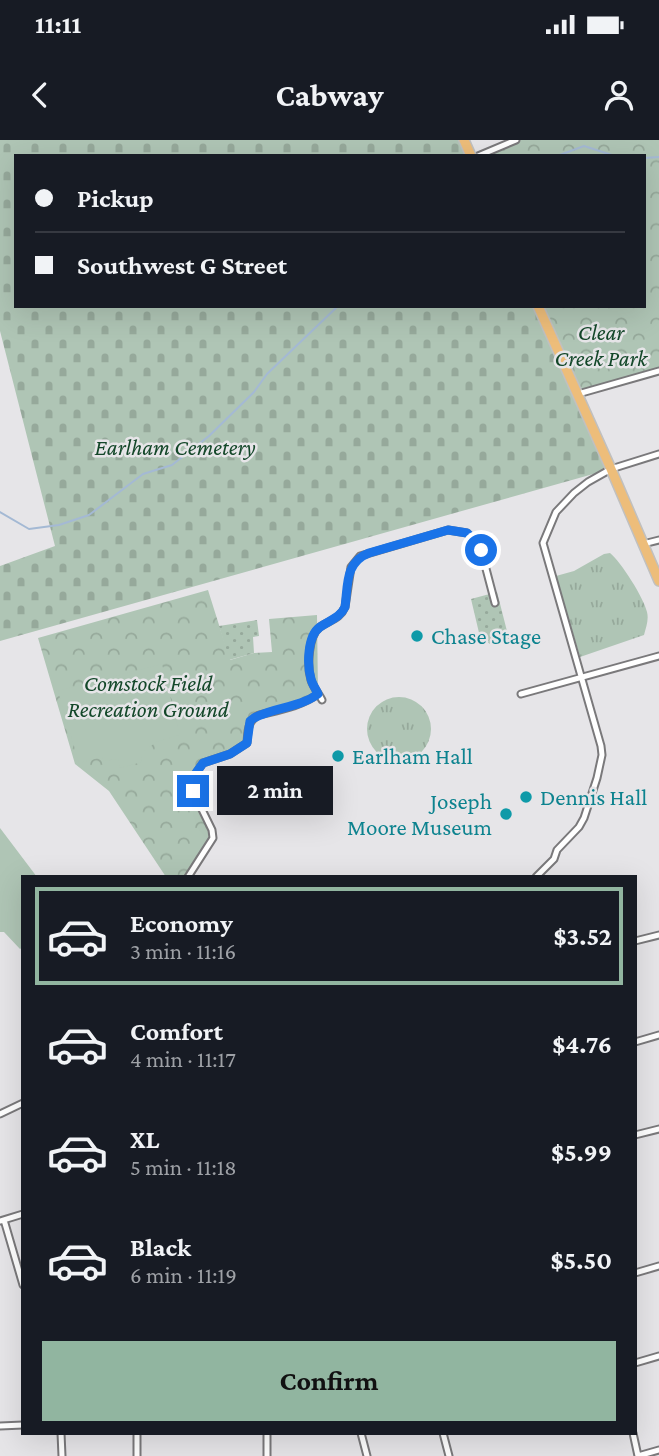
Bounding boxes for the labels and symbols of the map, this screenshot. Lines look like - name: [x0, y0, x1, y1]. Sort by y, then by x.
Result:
- park label: Clear Creek Park: [555, 319, 648, 371]
- park label: Earlham Cemetery: [94, 434, 256, 460]
- route start: [465, 534, 497, 566]
- place label: Chase Stage: [431, 623, 541, 649]
- marker: Chase Stage: [409, 628, 425, 644]
- park label: Comstock Field Recreation Ground: [67, 670, 230, 722]
- place label: Earlham Hall: [352, 743, 473, 769]
- marker: Earlham Hall: [330, 748, 346, 764]
- callout: 2 min: [218, 766, 333, 816]
- route end: [177, 775, 209, 807]
- place label: Dennis Hall: [540, 784, 647, 810]
- place label: Joseph Moore Museum: [347, 788, 492, 840]
- marker: Dennis Hall: [518, 789, 534, 805]
- marker: Joseph Moore Museum: [498, 806, 514, 822]

